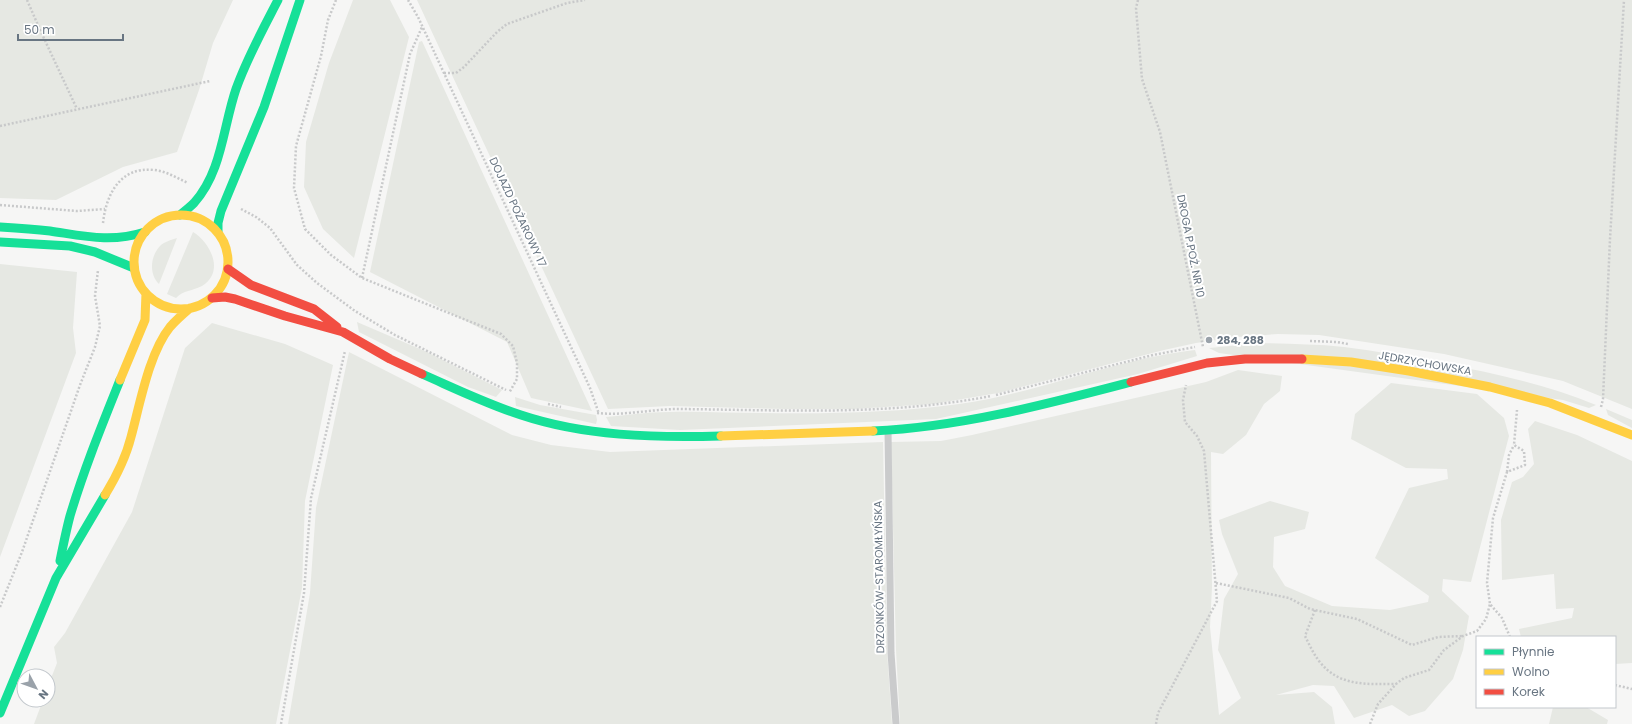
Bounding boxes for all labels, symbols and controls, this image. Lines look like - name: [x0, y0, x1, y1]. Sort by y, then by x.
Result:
- scale bar: [18, 16, 123, 42]
- text: 50 m: [24, 21, 55, 38]
- street label: DOJAZD POŻAROWY 17: [485, 154, 551, 270]
- street label: DROGA P.POŻ. NR 10: [1173, 193, 1209, 299]
- place label: 284, 288: [1217, 332, 1264, 348]
- marker: 284, 288: [1204, 335, 1214, 345]
- street label: JĘDRZYCHOWSKA: [1377, 347, 1473, 379]
- street label: DRZONKÓW-STAROMŁYŃSKA: [870, 500, 888, 654]
- legend: [1476, 636, 1616, 708]
- text: Płynnie: [1512, 643, 1554, 660]
- text: Wolno: [1512, 663, 1550, 680]
- north arrow: [16, 668, 56, 708]
- text: Korek: [1512, 683, 1546, 700]
- text: N: [35, 686, 52, 703]

